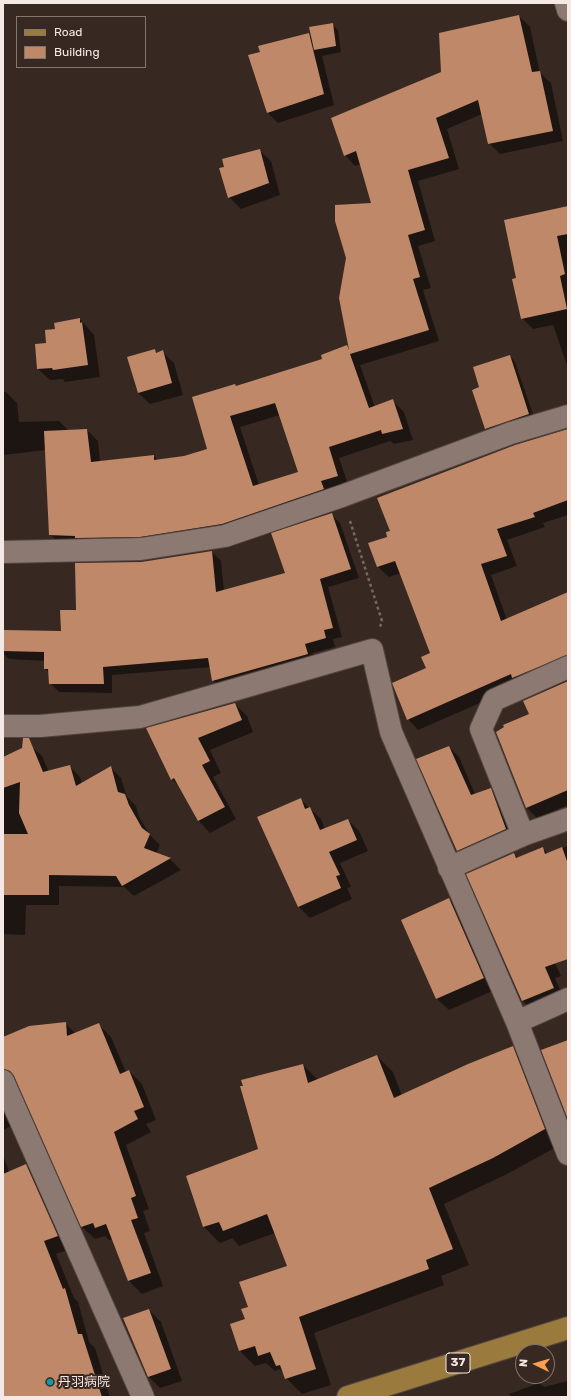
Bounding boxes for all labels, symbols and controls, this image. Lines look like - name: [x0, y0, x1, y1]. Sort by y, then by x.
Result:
- legend: [16, 16, 146, 68]
- text: Road: [54, 25, 82, 39]
- text: Building: [54, 45, 100, 59]
- north arrow: [515, 1344, 555, 1384]
- road number: 37: [446, 1353, 470, 1373]
- text: N: [517, 1358, 530, 1368]
- place label: 丹羽病院: [58, 1374, 110, 1390]
- marker: 丹羽病院: [45, 1377, 55, 1387]

